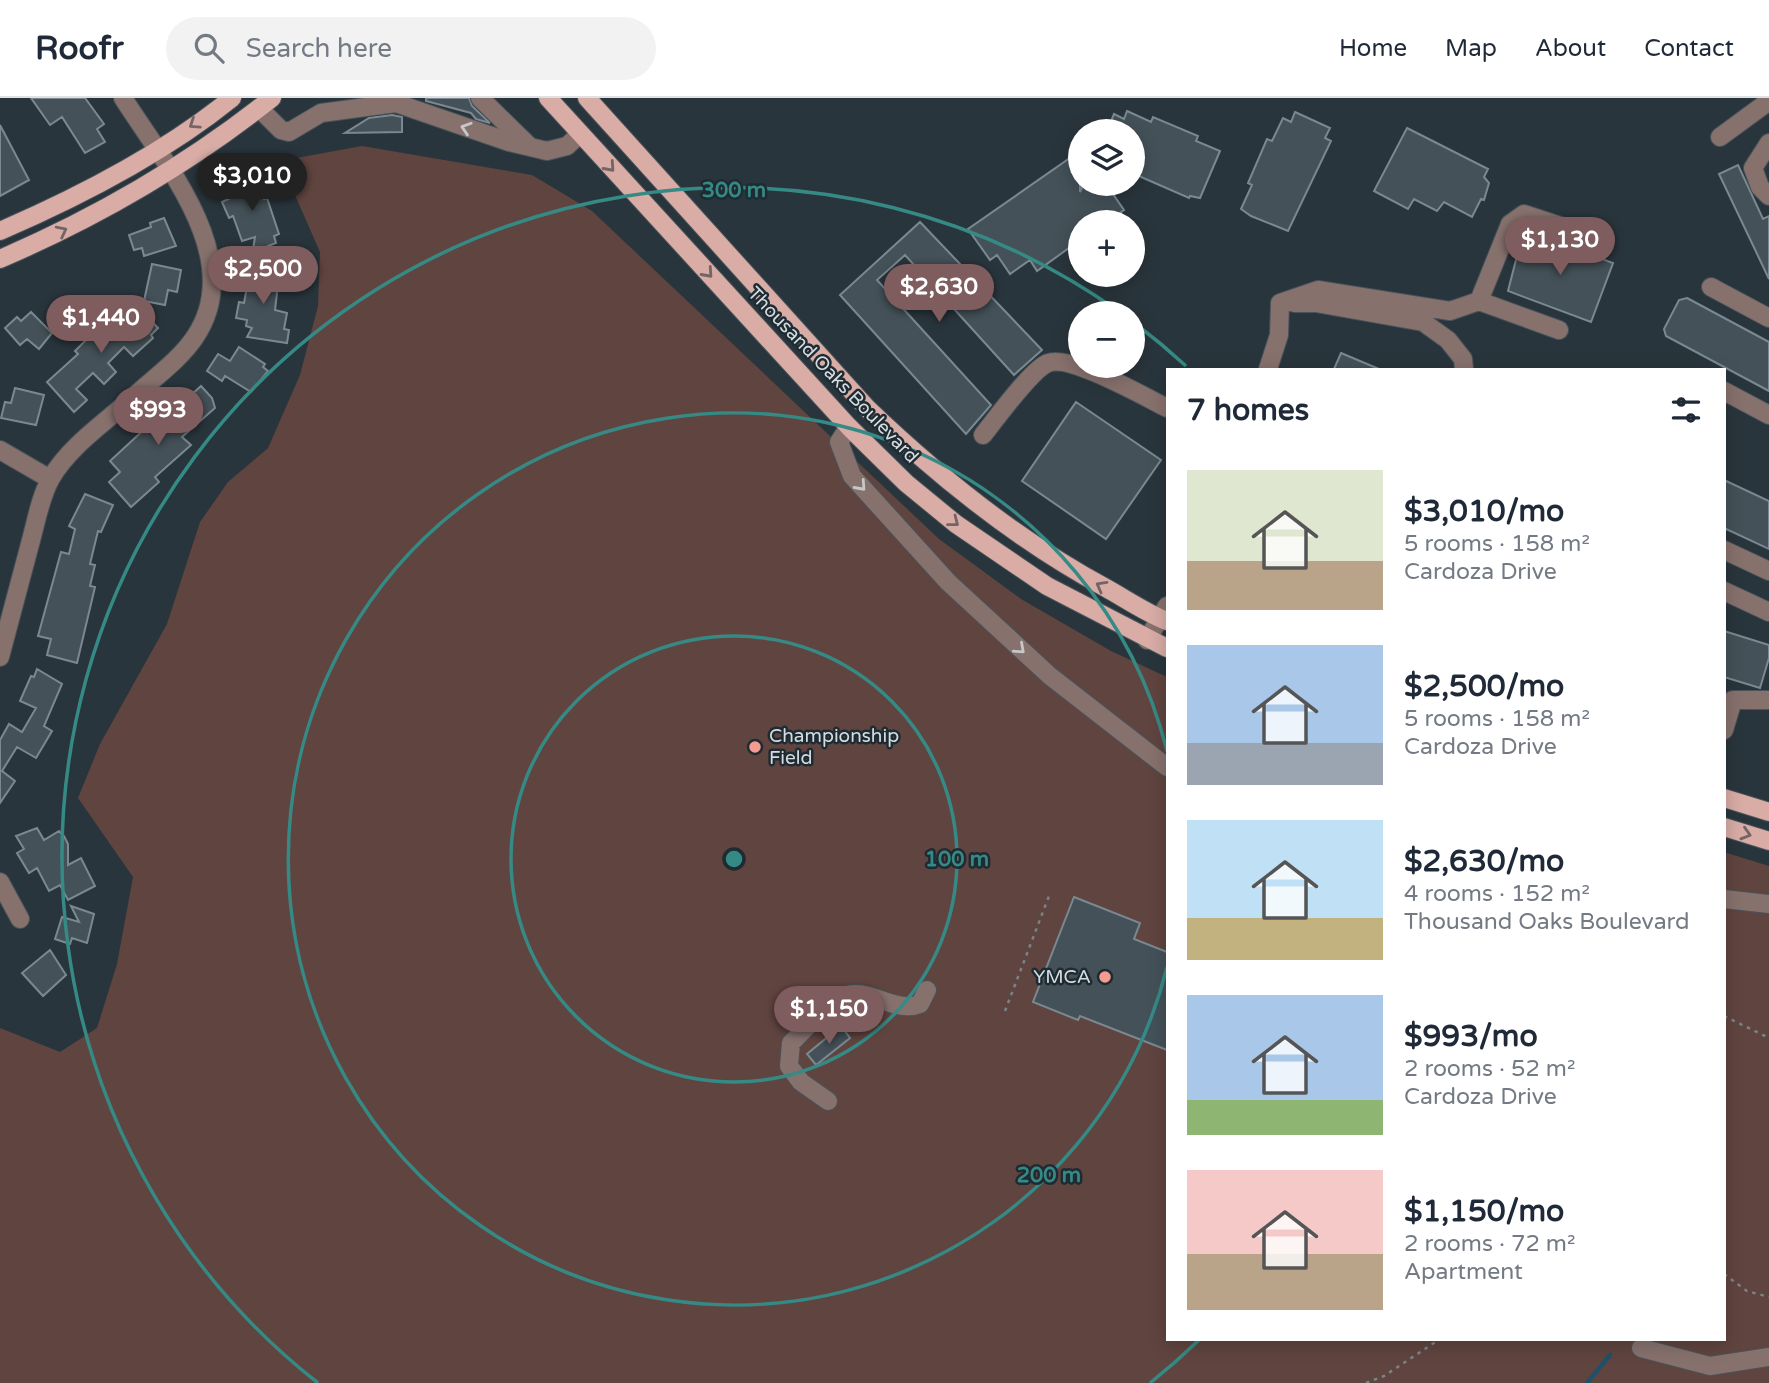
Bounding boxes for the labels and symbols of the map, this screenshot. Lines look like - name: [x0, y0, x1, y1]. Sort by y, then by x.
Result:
- one-way arrow: [189, 116, 202, 128]
- one-way arrow: [460, 122, 472, 136]
- pin: $3,010: [195, 153, 309, 213]
- one-way arrow: [602, 159, 614, 172]
- text: 300 m: [702, 178, 766, 203]
- pin: $1,130: [1503, 218, 1617, 277]
- one-way arrow: [55, 226, 67, 239]
- pin: $2,500: [206, 246, 320, 306]
- pin: $2,630: [882, 264, 996, 324]
- one-way arrow: [699, 265, 712, 278]
- street label: Thousand Oaks Boulevard: [743, 283, 923, 467]
- pin: $1,440: [44, 296, 158, 355]
- pin: $993: [117, 388, 199, 447]
- one-way arrow: [853, 478, 866, 491]
- one-way arrow: [947, 513, 959, 526]
- one-way arrow: [1096, 581, 1108, 594]
- one-way arrow: [1012, 640, 1025, 653]
- place label: Championship Field: [769, 725, 899, 769]
- marker: Championship Field: [747, 739, 763, 755]
- one-way arrow: [1740, 825, 1752, 840]
- centre of rings: [722, 847, 746, 871]
- text: 100 m: [925, 847, 989, 872]
- place label: YMCA: [1033, 966, 1091, 988]
- marker: YMCA: [1097, 969, 1113, 985]
- pin: $1,150: [772, 986, 886, 1046]
- text: 200 m: [1017, 1163, 1081, 1188]

